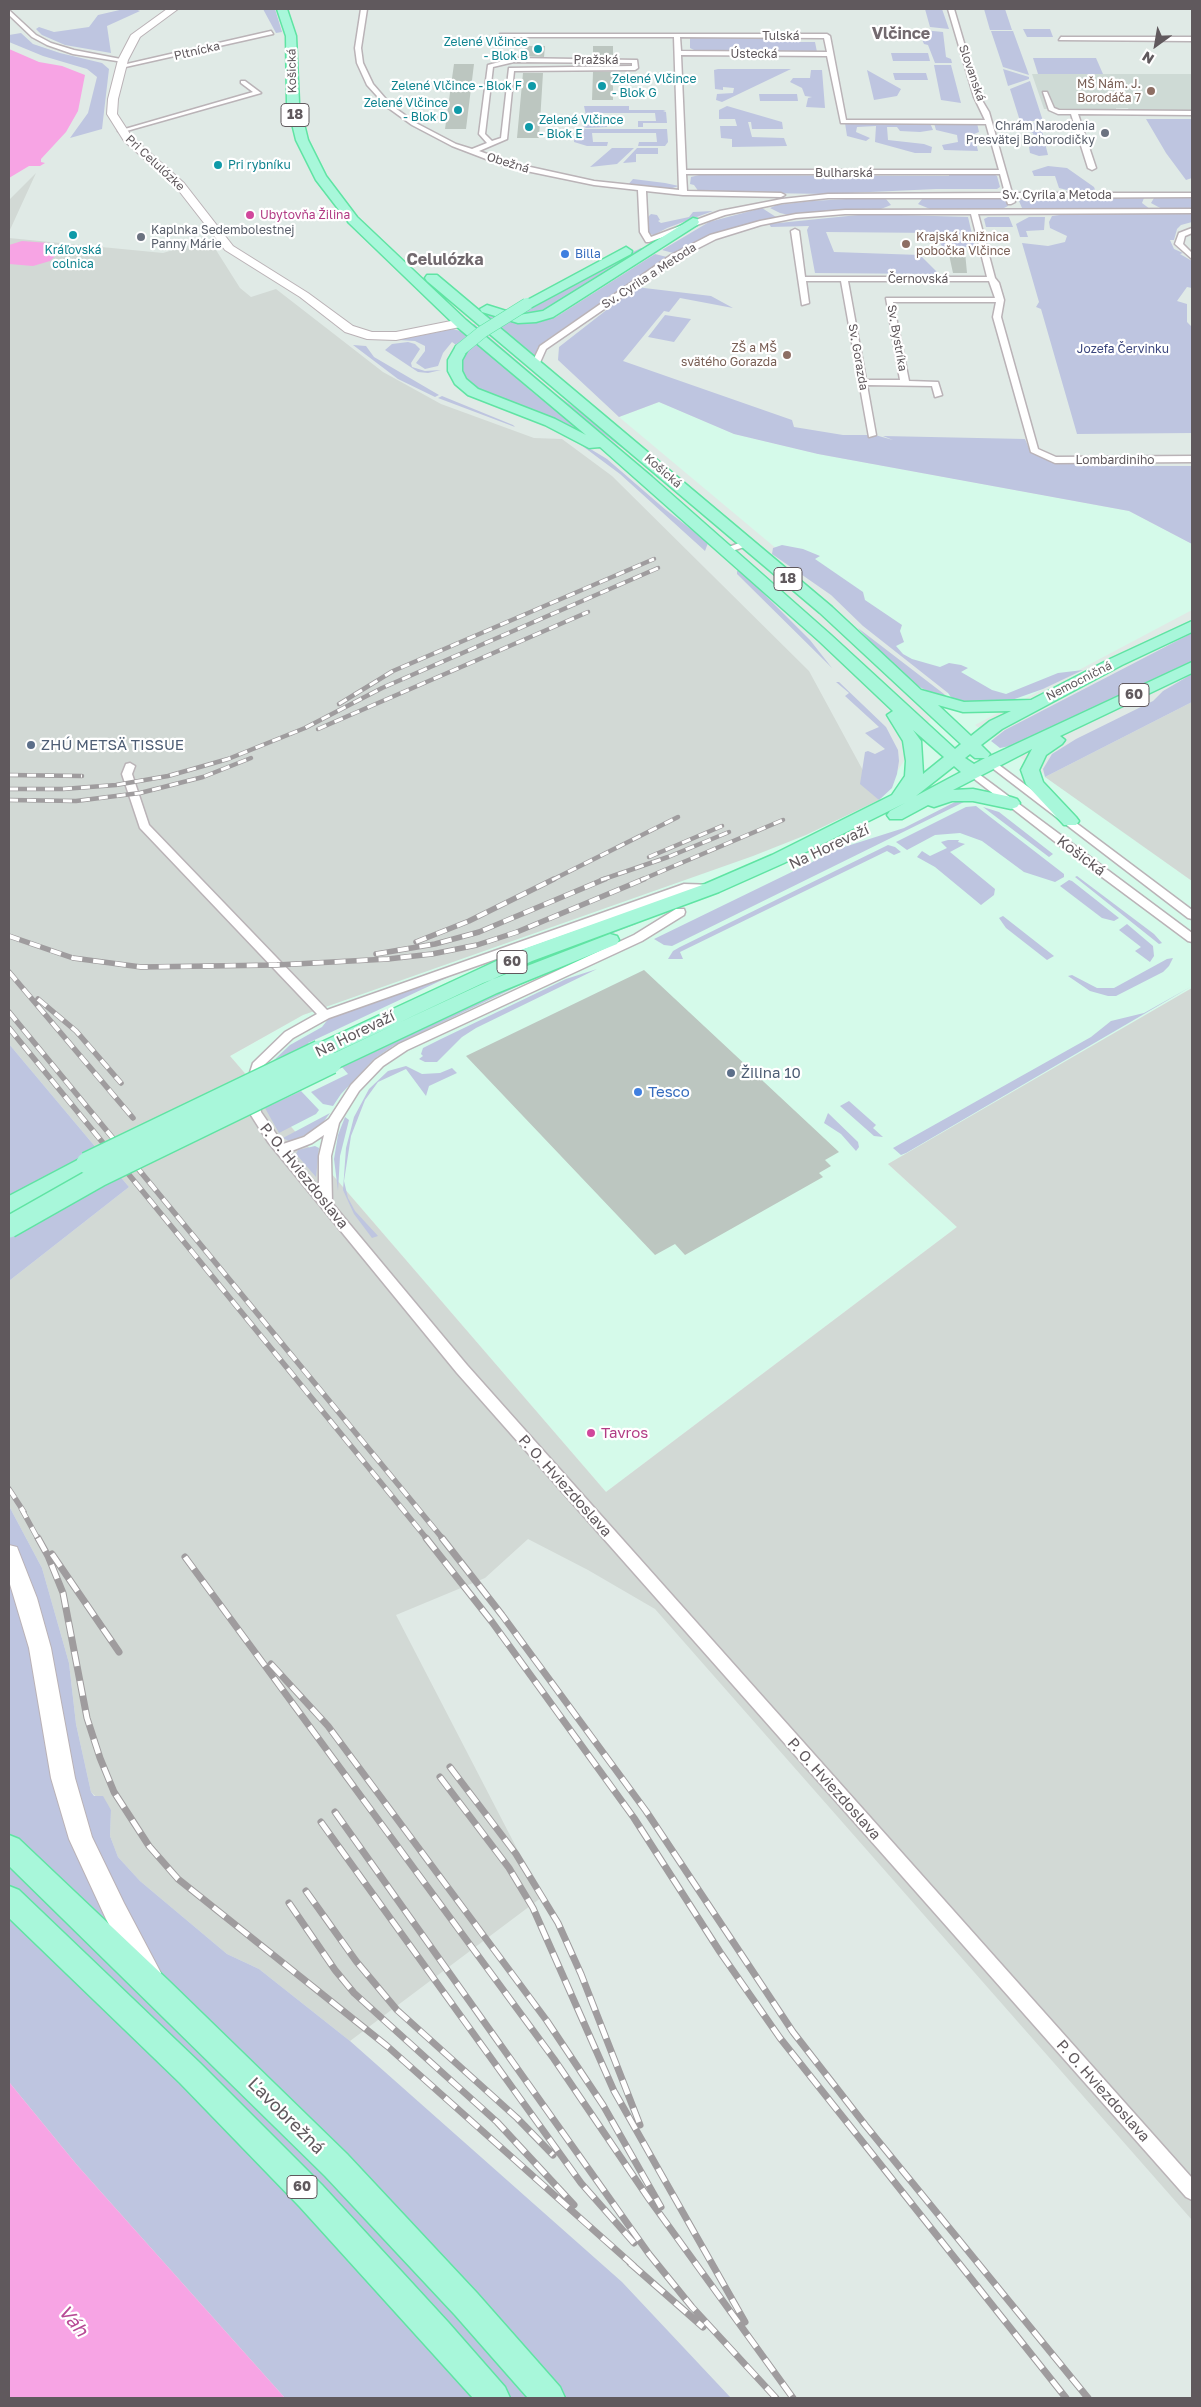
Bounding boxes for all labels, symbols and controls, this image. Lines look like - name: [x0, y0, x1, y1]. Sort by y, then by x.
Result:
- north arrow: [1131, 20, 1181, 70]
- district label: Vlčince: [872, 24, 930, 44]
- street label: Tulská: [762, 29, 800, 43]
- place label: Zelené Vlčince - Blok B: [444, 35, 528, 63]
- street label: Pltnícka: [173, 39, 221, 63]
- marker: Zelené Vlčince - Blok B: [532, 43, 544, 55]
- street label: Slovanská: [956, 43, 988, 103]
- street label: Ústecká: [731, 47, 777, 61]
- street label: Košická: [284, 48, 300, 94]
- text: N: [1139, 48, 1157, 68]
- street label: Pražská: [573, 53, 619, 67]
- place label: Zelené Vlčince - Blok G: [612, 72, 696, 100]
- place label: MŠ Nám. J. Borodáča 7: [1077, 77, 1141, 105]
- place label: Zelené Vlčince - Blok F: [391, 79, 522, 93]
- marker: Zelené Vlčince - Blok F: [526, 80, 538, 92]
- marker: Zelené Vlčince - Blok G: [596, 80, 608, 92]
- marker: MŠ Nám. J. Borodáča 7: [1145, 85, 1157, 97]
- place label: Zelené Vlčince - Blok D: [364, 96, 448, 124]
- road number: 18: [281, 104, 309, 126]
- marker: Zelené Vlčince - Blok D: [452, 104, 464, 116]
- place label: Zelené Vlčince - Blok E: [539, 113, 623, 141]
- place label: Chrám Narodenia Presvätej Bohorodičky: [966, 119, 1095, 147]
- marker: Zelené Vlčince - Blok E: [523, 121, 535, 133]
- marker: Chrám Narodenia Presvätej Bohorodičky: [1099, 127, 1111, 139]
- street label: Pri Celulózke: [122, 132, 188, 194]
- street label: Obežná: [485, 150, 531, 176]
- place label: Pri rybníku: [228, 158, 291, 172]
- marker: Pri rybníku: [212, 159, 224, 171]
- street label: Bulharská: [815, 166, 873, 180]
- street label: Sv. Cyrila a Metoda: [1002, 188, 1112, 202]
- place label: Ubytovňa Žilina: [260, 208, 350, 222]
- marker: Ubytovňa Žilina: [244, 209, 256, 221]
- place label: Kaplnka Sedembolestnej Panny Márie: [151, 223, 295, 251]
- marker: Kráľovská colnica: [67, 229, 79, 241]
- place label: Krajská knižnica pobočka Vlčince: [916, 230, 1011, 258]
- marker: Kaplnka Sedembolestnej Panny Márie: [135, 231, 147, 243]
- marker: Krajská knižnica pobočka Vlčince: [900, 238, 912, 250]
- street label: Sv. Cyrila a Metoda: [599, 240, 699, 312]
- place label: Kráľovská colnica: [45, 243, 101, 271]
- place label: Billa: [575, 247, 601, 261]
- marker: Billa: [559, 248, 571, 260]
- district label: Celulózka: [406, 250, 484, 270]
- street label: Černovská: [888, 272, 948, 286]
- street label: Sv. Bystríka: [884, 303, 910, 373]
- street label: Sv. Gorazda: [845, 323, 871, 391]
- place label: ZŠ a MŠ svätého Gorazda: [681, 341, 777, 369]
- park label: Jozefa Červinku: [1077, 342, 1169, 356]
- marker: ZŠ a MŠ svätého Gorazda: [781, 349, 793, 361]
- street label: Košická: [641, 451, 685, 491]
- street label: Lombardiniho: [1075, 453, 1155, 467]
- road number: 18: [774, 568, 802, 590]
- street label: Nemocničná: [1044, 658, 1114, 704]
- road number: 60: [1119, 684, 1149, 706]
- place label: ZHÚ METSÄ TISSUE: [41, 736, 184, 754]
- marker: ZHÚ METSÄ TISSUE: [25, 739, 37, 751]
- street label: Na Horevaží: [786, 821, 872, 873]
- street label: Košická: [1053, 832, 1109, 880]
- road number: 60: [497, 950, 527, 974]
- street label: Na Horevaží: [312, 1007, 398, 1061]
- place label: Žilina 10: [741, 1064, 801, 1082]
- marker: Žilina 10: [725, 1067, 737, 1079]
- place label: Tesco: [648, 1083, 690, 1101]
- marker: Tesco: [632, 1086, 644, 1098]
- street label: P. O. Hviezdoslava: [256, 1120, 352, 1232]
- place label: Tavros: [601, 1424, 648, 1442]
- marker: Tavros: [585, 1427, 597, 1439]
- street label: P. O. Hviezdoslava: [515, 1431, 615, 1541]
- street label: P. O. Hviezdoslava: [784, 1734, 884, 1844]
- street label: P. O. Hviezdoslava: [1053, 2036, 1153, 2146]
- street label: Ľavobrežná: [243, 2073, 329, 2159]
- road number: 60: [287, 2176, 317, 2198]
- water label: Váh: [53, 2301, 93, 2341]

